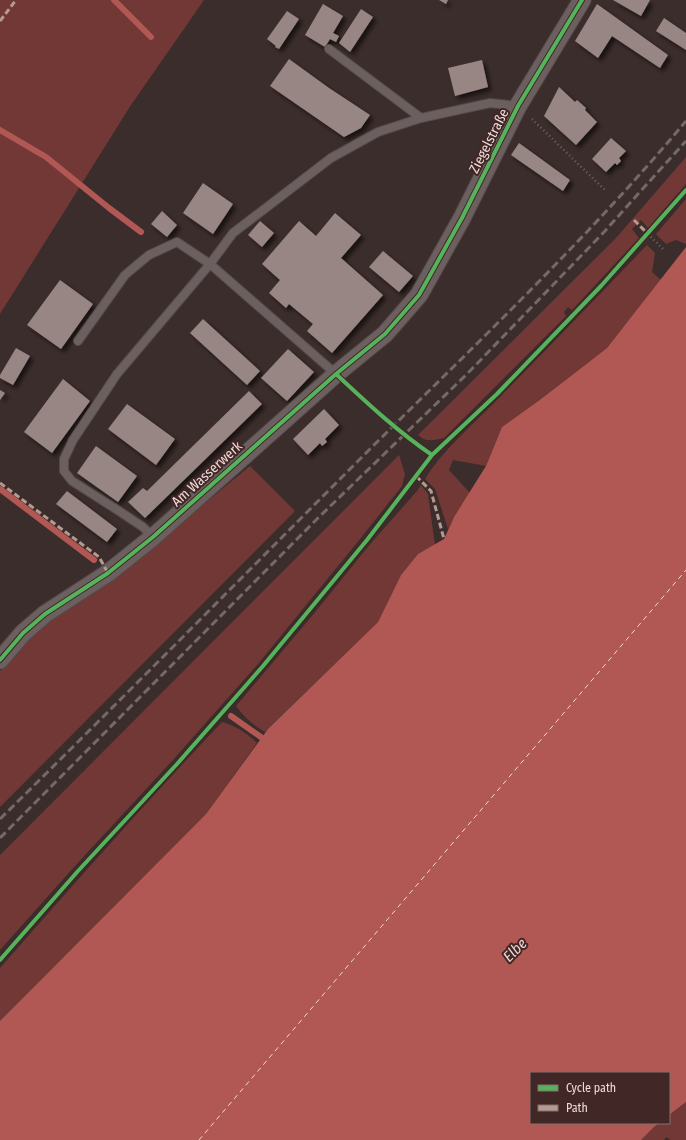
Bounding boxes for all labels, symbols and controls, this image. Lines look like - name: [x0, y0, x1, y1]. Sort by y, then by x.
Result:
- street label: Ziegelstraße: [465, 106, 513, 176]
- street label: Am Wasserwerk: [168, 437, 246, 510]
- water label: Elbe: [499, 934, 531, 966]
- legend: [530, 1072, 670, 1124]
- text: Cycle path: [566, 1081, 616, 1095]
- text: Path: [566, 1101, 588, 1115]

